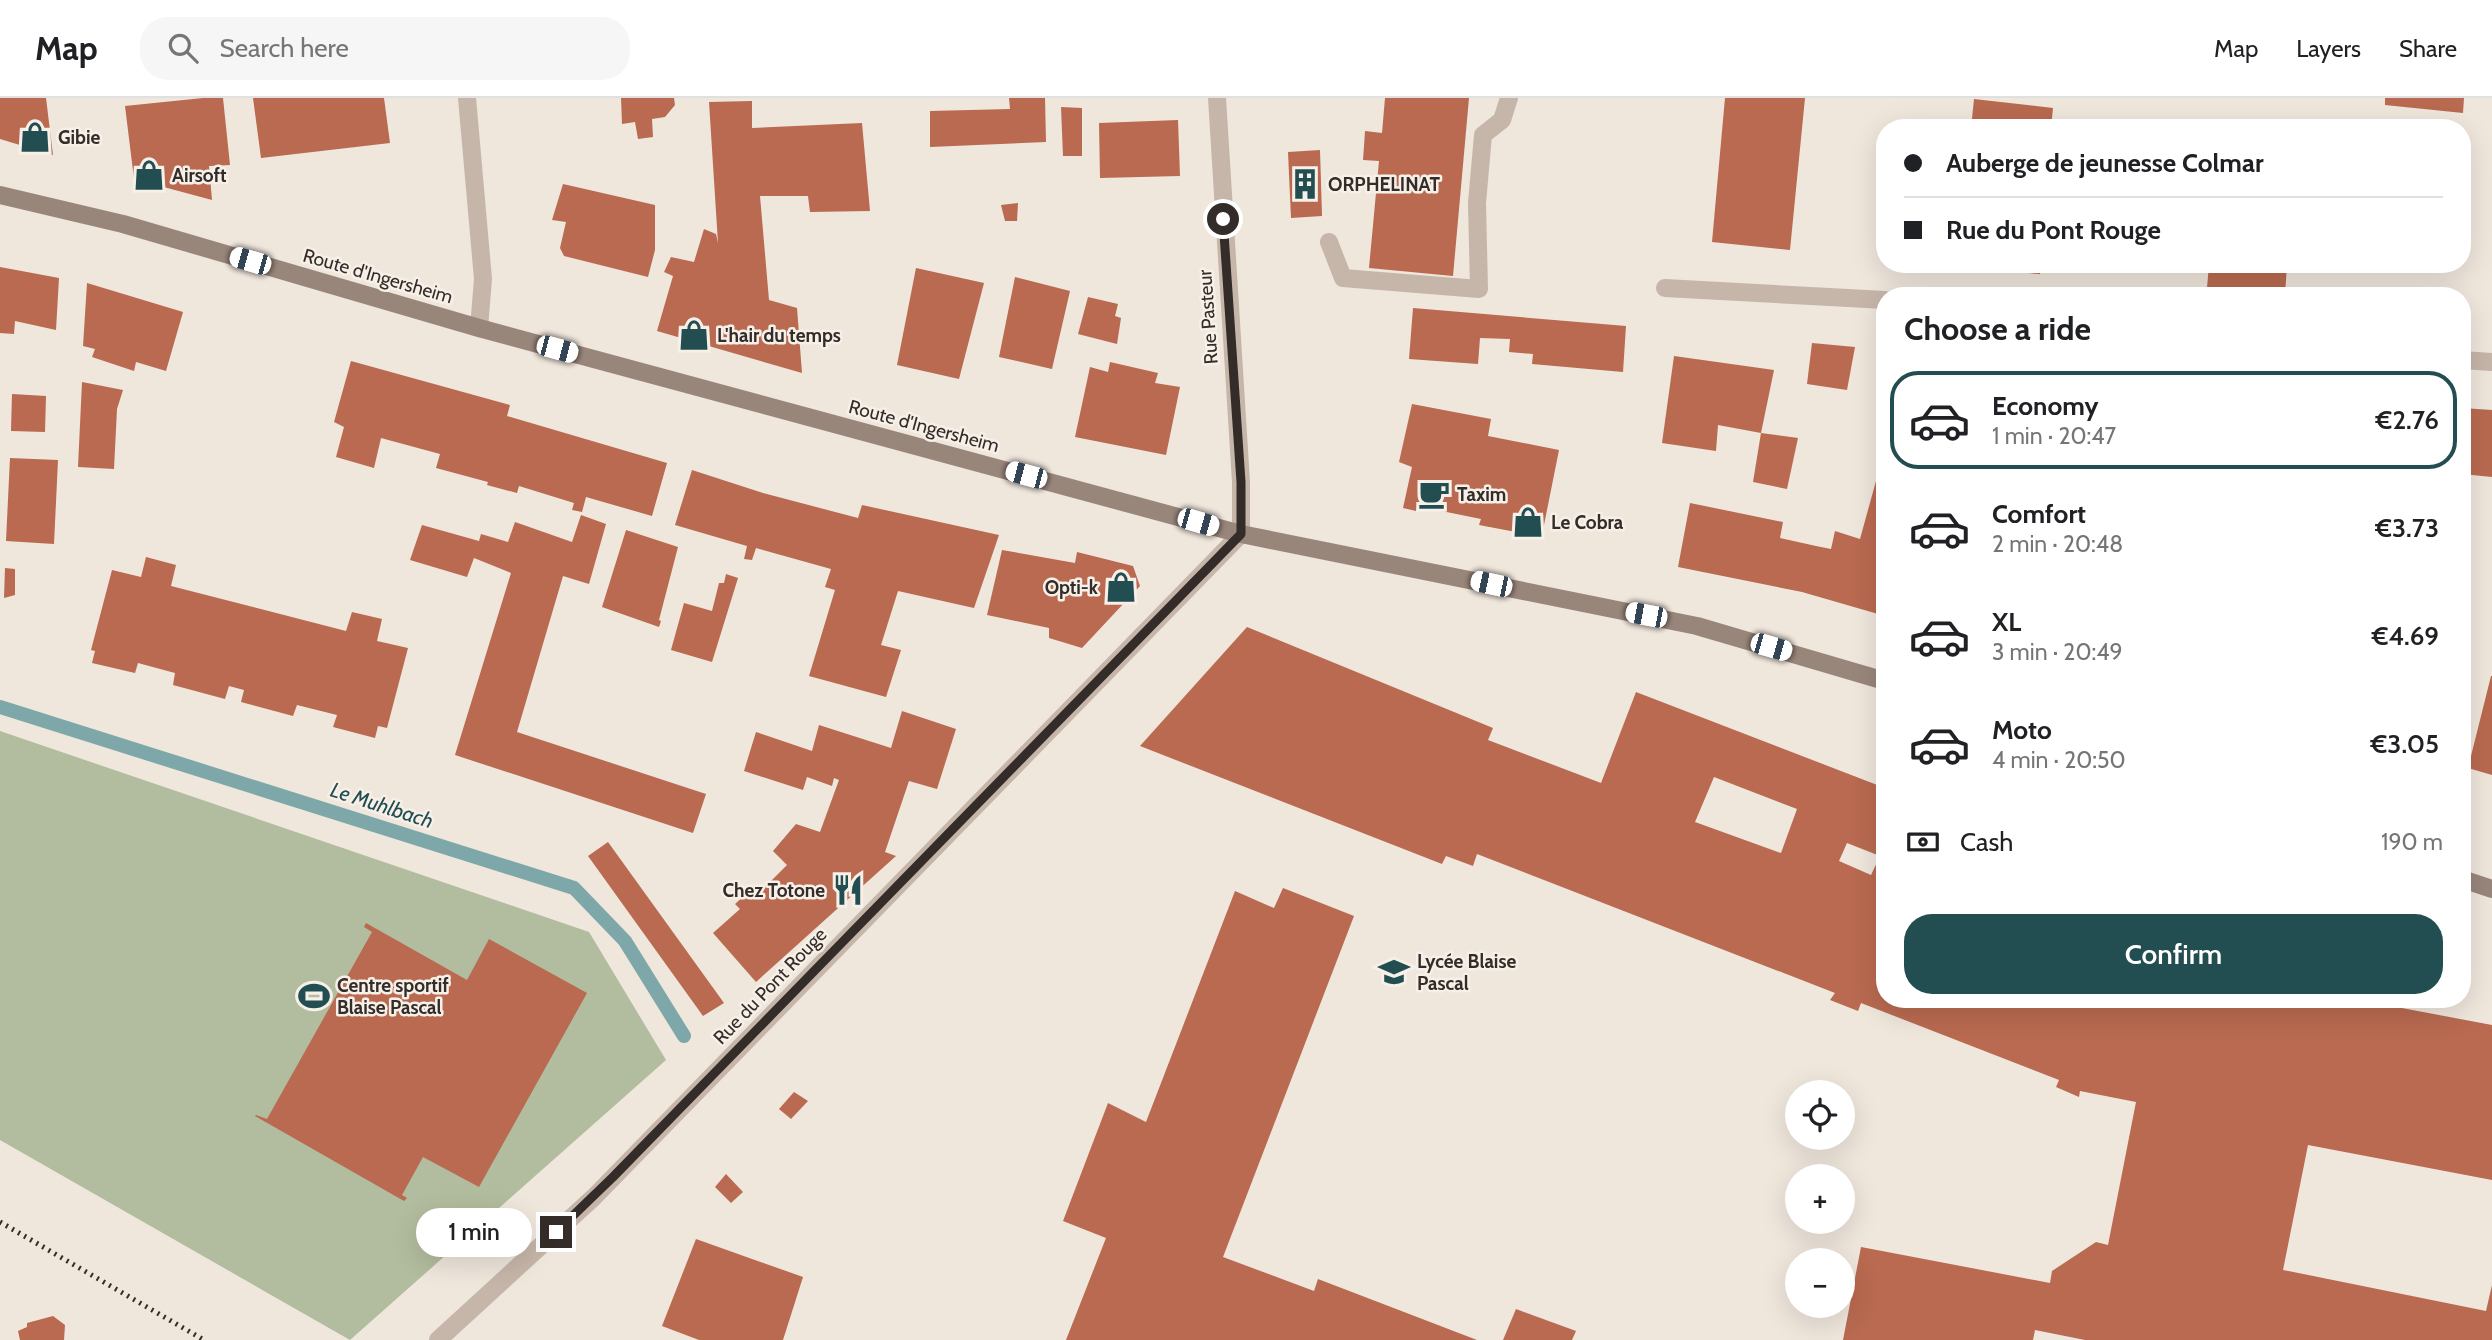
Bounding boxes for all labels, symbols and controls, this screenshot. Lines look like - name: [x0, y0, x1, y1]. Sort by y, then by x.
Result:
- search box: [140, 17, 630, 80]
- text: Map: [35, 28, 98, 68]
- icon: search: [164, 29, 202, 67]
- text: Search here: [220, 32, 349, 64]
- text: Map: [2214, 34, 2258, 63]
- text: Layers: [2296, 34, 2361, 63]
- text: Share: [2399, 34, 2457, 63]
- shop icon: Gibie: [18, 120, 52, 154]
- place label: Gibie: [58, 126, 100, 149]
- text: Auberge de jeunesse Colmar: [1946, 147, 2263, 179]
- shop icon: Airsoft: [132, 158, 166, 192]
- place label: Airsoft: [172, 164, 227, 187]
- building icon: ORPHELINAT: [1288, 167, 1322, 201]
- place label: ORPHELINAT: [1328, 173, 1440, 196]
- route start: [1207, 203, 1239, 235]
- text: Rue du Pont Rouge: [1946, 214, 2161, 246]
- street label: Route d'Ingersheim: [300, 244, 456, 308]
- car: [227, 245, 274, 277]
- street label: Rue Pasteur: [1193, 269, 1223, 365]
- text: Choose a ride: [1904, 309, 2091, 348]
- shop icon: L'hair du temps: [677, 318, 711, 352]
- place label: L'hair du temps: [717, 324, 841, 347]
- car: [534, 333, 581, 365]
- icon: car: [1908, 389, 1971, 452]
- text: Economy: [1992, 390, 2098, 422]
- street label: Route d'Ingersheim: [846, 395, 1002, 457]
- text: €2.76: [2376, 404, 2439, 436]
- text: 1 min · 20:47: [1992, 422, 2116, 450]
- car: [1003, 459, 1050, 491]
- cafe icon: Taxim: [1417, 477, 1451, 511]
- place label: Taxim: [1457, 483, 1506, 506]
- icon: car: [1908, 497, 1971, 560]
- text: Comfort: [1992, 498, 2086, 530]
- shop icon: Le Cobra: [1511, 505, 1545, 539]
- car: [1175, 506, 1222, 538]
- place label: Le Cobra: [1551, 511, 1624, 534]
- text: €3.73: [2375, 512, 2439, 544]
- text: 2 min · 20:48: [1992, 530, 2123, 558]
- car: [1469, 569, 1514, 599]
- shop icon: Opti-k: [1104, 570, 1138, 604]
- place label: Opti-k: [1045, 576, 1099, 599]
- car: [1624, 601, 1669, 629]
- icon: car: [1908, 605, 1971, 668]
- text: XL: [1992, 606, 2021, 638]
- text: €4.69: [2372, 620, 2439, 652]
- car: [1748, 631, 1795, 663]
- text: 3 min · 20:49: [1992, 638, 2123, 666]
- icon: car: [1908, 713, 1971, 776]
- text: Moto: [1992, 714, 2052, 746]
- text: €3.05: [2371, 728, 2439, 760]
- text: 4 min · 20:50: [1992, 746, 2126, 774]
- water label: Le Muhlbach: [328, 777, 436, 833]
- icon: cash: [1904, 823, 1942, 861]
- text: Cash: [1960, 826, 2013, 858]
- text: 190 m: [2381, 828, 2443, 856]
- restaurant icon: Chez Totone: [831, 873, 865, 907]
- place label: Chez Totone: [722, 879, 825, 902]
- button: Confirm: [1904, 914, 2443, 994]
- street label: Rue du Pont Rouge: [709, 923, 832, 1049]
- place label: Lycée Blaise Pascal: [1417, 950, 1516, 995]
- school or university icon: Lycée Blaise Pascal: [1377, 955, 1411, 989]
- place label: Centre sportif Blaise Pascal: [337, 974, 449, 1019]
- sports icon: Centre sportif Blaise Pascal: [297, 979, 331, 1013]
- map controls: [1785, 1080, 1855, 1318]
- button: locate: [1785, 1080, 1855, 1150]
- button: +: [1785, 1164, 1855, 1234]
- callout: 1 min: [416, 1208, 532, 1256]
- route end: [540, 1216, 572, 1248]
- text: 1 min: [448, 1218, 500, 1246]
- button: −: [1785, 1248, 1855, 1318]

